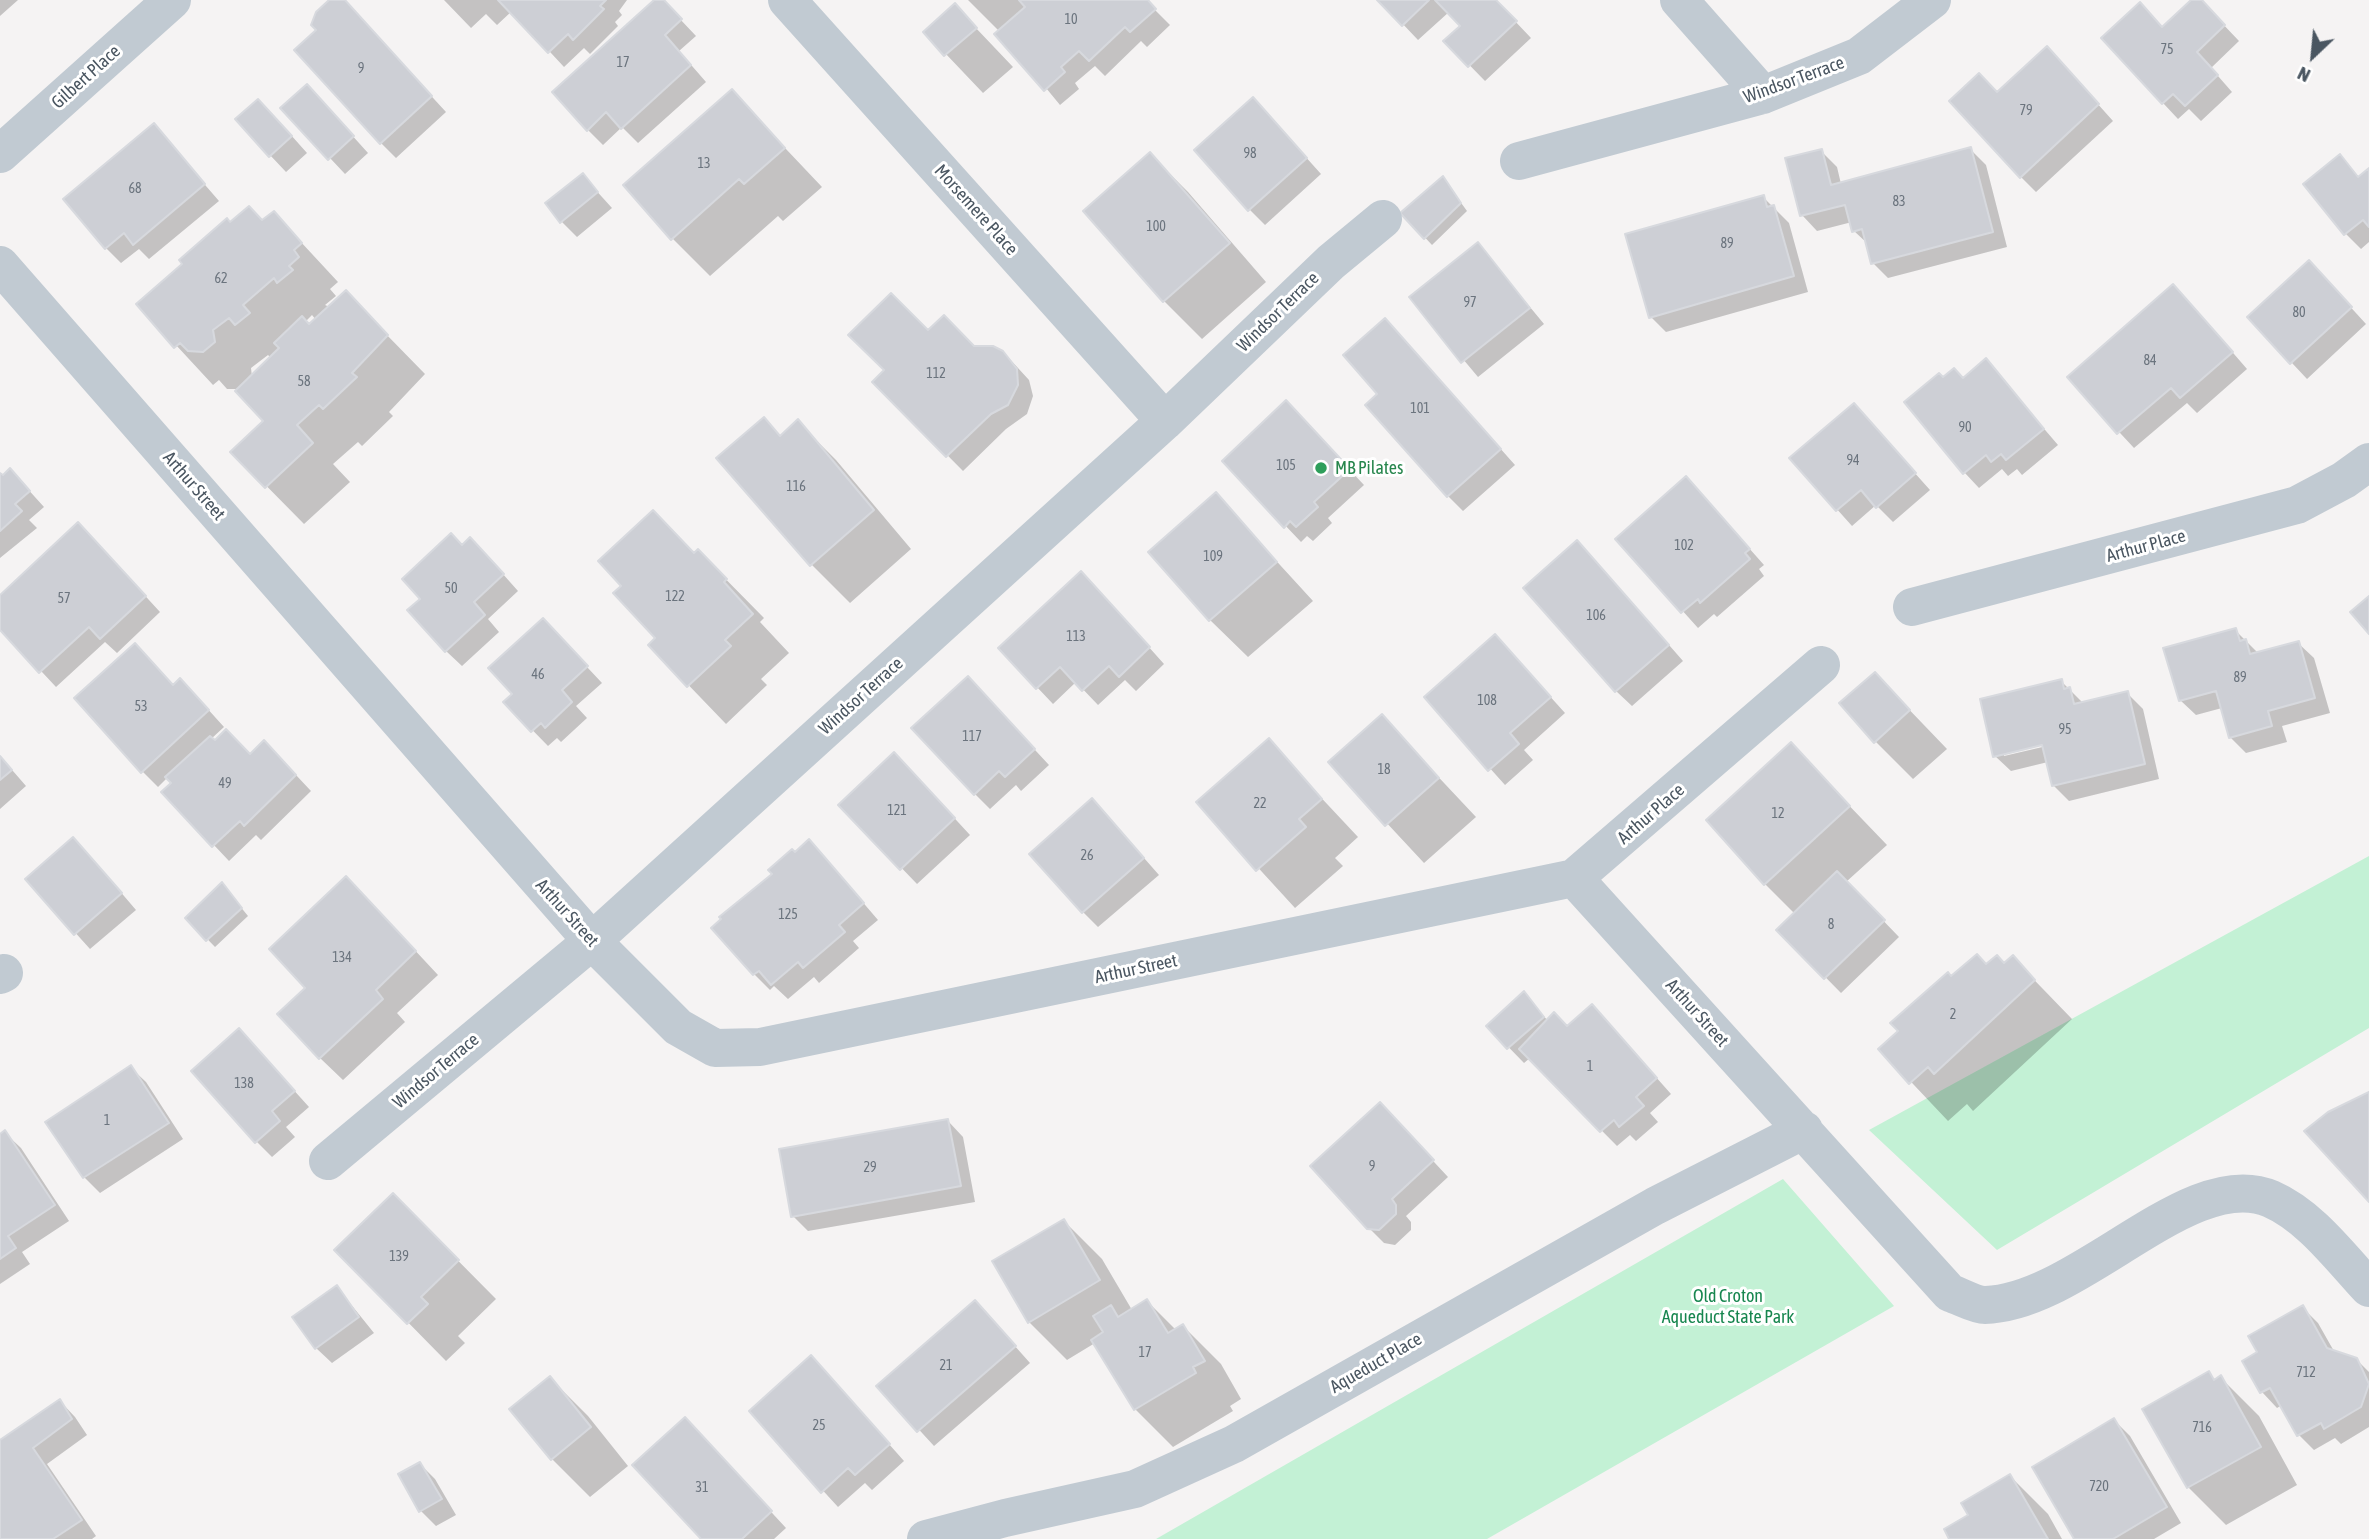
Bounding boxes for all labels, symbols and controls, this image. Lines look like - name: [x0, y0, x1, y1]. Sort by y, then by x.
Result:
- house number: 10: [1064, 12, 1078, 28]
- north arrow: [2278, 21, 2348, 91]
- street label: Gilbert Place: [47, 41, 125, 113]
- house number: 75: [2160, 42, 2174, 58]
- street label: Windsor Terrace: [1741, 52, 1847, 108]
- house number: 17: [616, 55, 630, 71]
- house number: 9: [358, 61, 364, 77]
- text: N: [2294, 63, 2314, 87]
- house number: 79: [2019, 103, 2033, 119]
- house number: 98: [1243, 146, 1257, 162]
- house number: 13: [697, 156, 711, 172]
- street label: Morsemere Place: [930, 160, 1022, 260]
- house number: 68: [128, 181, 142, 197]
- house number: 83: [1892, 194, 1906, 210]
- house number: 100: [1146, 219, 1166, 235]
- house number: 89: [1720, 236, 1734, 252]
- street label: Windsor Terrace: [1233, 268, 1323, 356]
- house number: 62: [214, 271, 228, 287]
- house number: 97: [1463, 295, 1477, 311]
- house number: 80: [2292, 305, 2306, 321]
- house number: 84: [2143, 353, 2157, 369]
- house number: 112: [926, 366, 946, 382]
- house number: 58: [297, 374, 311, 390]
- house number: 101: [1410, 401, 1430, 417]
- house number: 90: [1958, 420, 1972, 436]
- street label: Arthur Street: [158, 447, 230, 525]
- house number: 94: [1846, 453, 1860, 469]
- place label: MB Pilates: [1335, 457, 1403, 479]
- house number: 105: [1276, 458, 1296, 474]
- marker: MB Pilates: [1313, 460, 1329, 476]
- house number: 116: [786, 479, 806, 495]
- street label: Arthur Place: [2104, 525, 2188, 567]
- house number: 102: [1674, 538, 1694, 554]
- house number: 109: [1203, 549, 1223, 565]
- house number: 50: [444, 581, 458, 597]
- house number: 122: [665, 589, 685, 605]
- house number: 57: [57, 591, 71, 607]
- house number: 106: [1586, 608, 1606, 624]
- house number: 113: [1066, 629, 1086, 645]
- street label: Windsor Terrace: [815, 653, 907, 739]
- house number: 46: [531, 667, 545, 683]
- house number: 89: [2233, 670, 2247, 686]
- house number: 108: [1477, 693, 1497, 709]
- house number: 53: [134, 699, 148, 715]
- house number: 95: [2058, 722, 2072, 738]
- house number: 117: [962, 729, 982, 745]
- house number: 18: [1377, 762, 1391, 778]
- house number: 49: [218, 776, 232, 792]
- street label: Arthur Place: [1613, 779, 1689, 849]
- house number: 22: [1253, 796, 1267, 812]
- house number: 121: [887, 803, 907, 819]
- house number: 12: [1771, 806, 1785, 822]
- house number: 26: [1080, 848, 1094, 864]
- street label: Arthur Street: [531, 875, 603, 951]
- house number: 125: [778, 907, 798, 923]
- house number: 8: [1828, 917, 1834, 933]
- house number: 134: [332, 950, 352, 966]
- street label: Arthur Street: [1093, 950, 1179, 988]
- street label: Arthur Street: [1661, 975, 1733, 1051]
- house number: 2: [1950, 1007, 1956, 1023]
- street label: Windsor Terrace: [389, 1029, 483, 1113]
- house number: 1: [1587, 1059, 1593, 1075]
- house number: 138: [234, 1076, 254, 1092]
- house number: 1: [104, 1113, 110, 1129]
- house number: 9: [1369, 1159, 1375, 1175]
- house number: 29: [863, 1160, 877, 1176]
- house number: 139: [389, 1249, 409, 1265]
- park label: Old Croton Aqueduct State Park: [1662, 1285, 1794, 1328]
- street label: Aqueduct Place: [1326, 1328, 1426, 1398]
- house number: 17: [1138, 1345, 1152, 1361]
- house number: 21: [939, 1358, 953, 1374]
- house number: 712: [2296, 1365, 2316, 1381]
- house number: 25: [812, 1418, 826, 1434]
- house number: 716: [2192, 1420, 2212, 1436]
- house number: 720: [2089, 1479, 2109, 1495]
- house number: 31: [695, 1480, 709, 1496]

